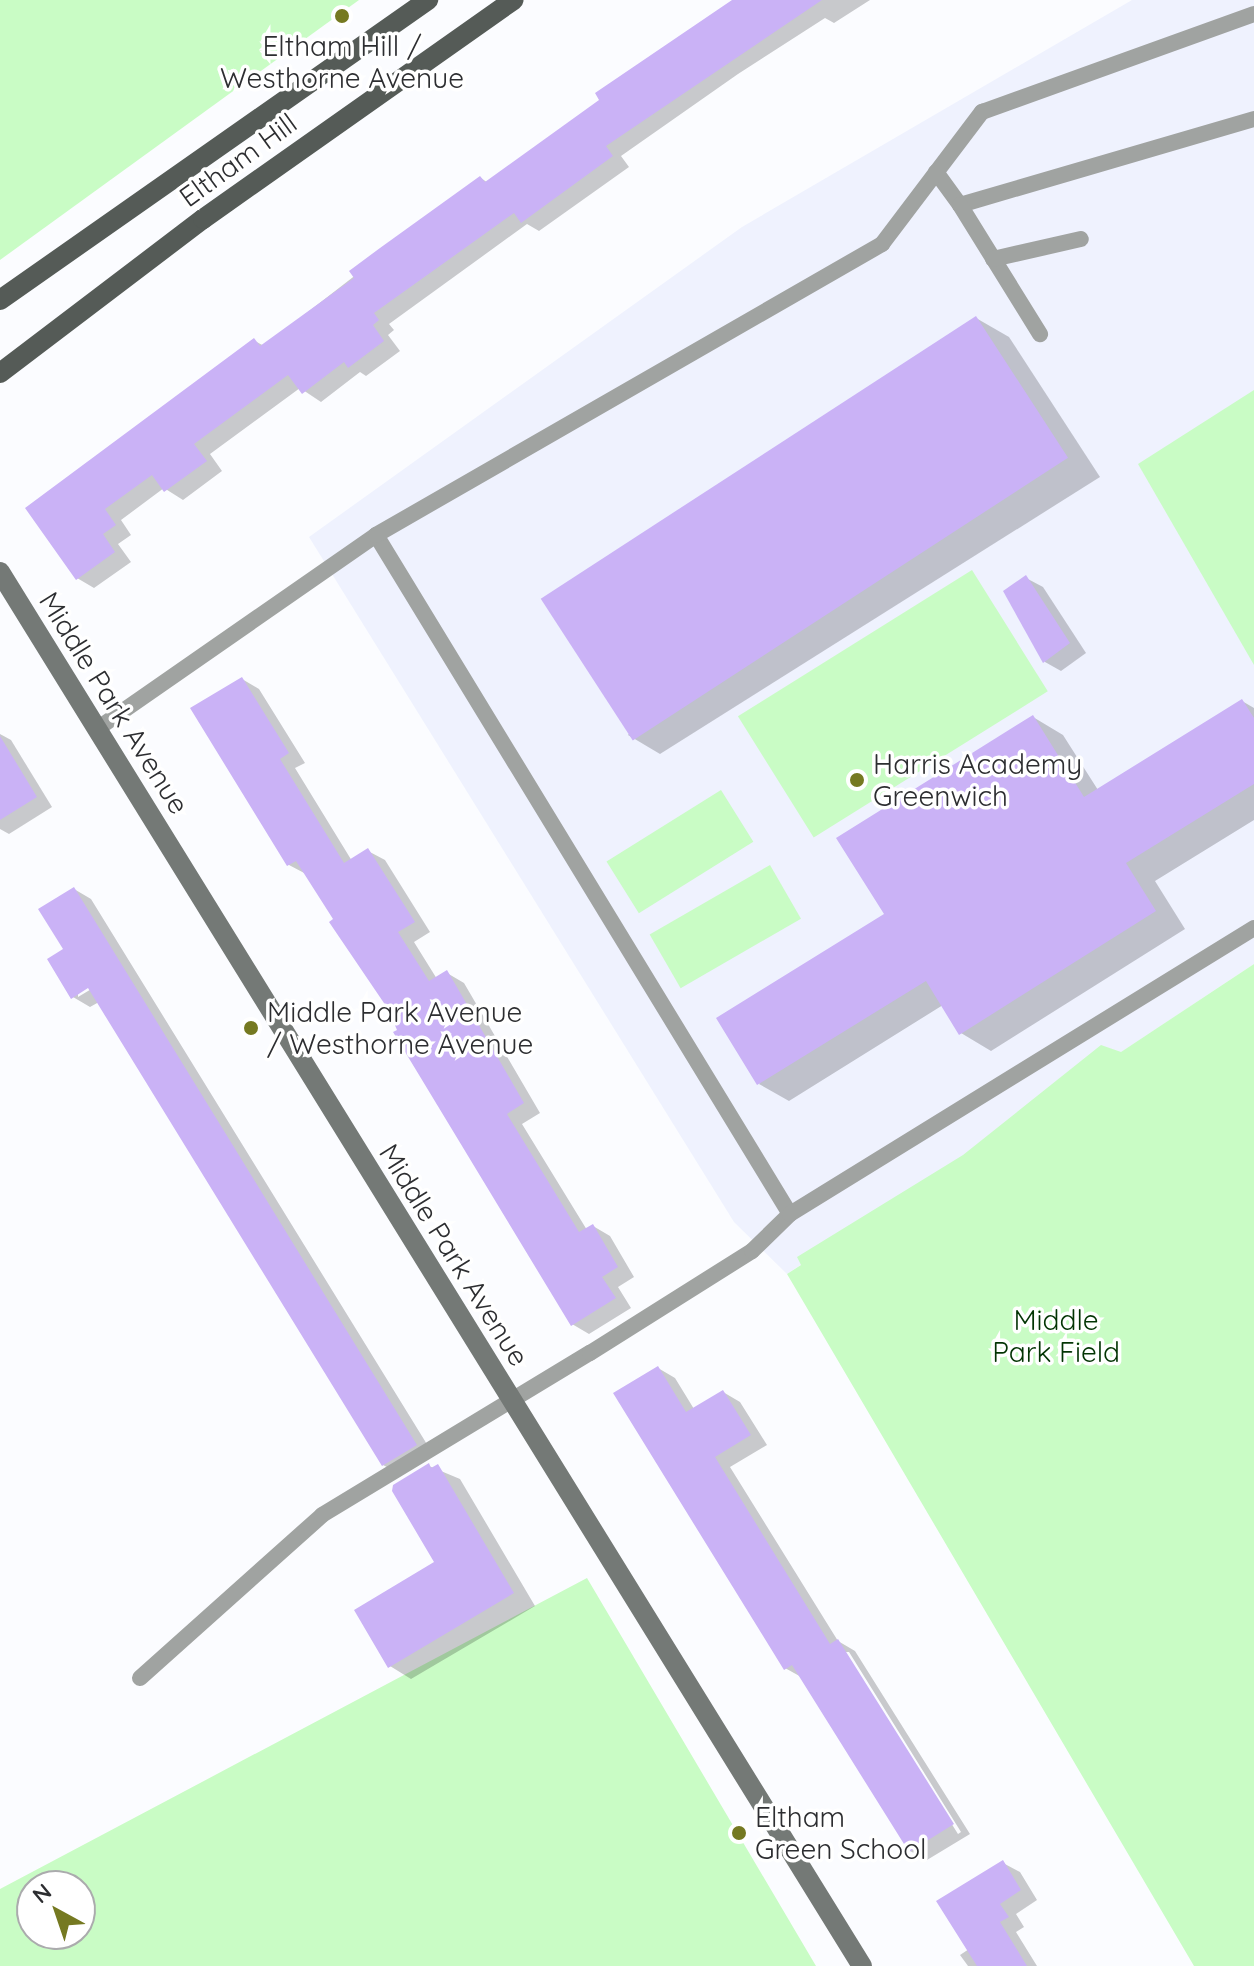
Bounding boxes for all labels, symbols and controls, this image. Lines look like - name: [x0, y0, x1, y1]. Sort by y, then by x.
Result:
- marker: Eltham Hill / Westhorne Avenue: [333, 7, 351, 25]
- place label: Eltham Hill / Westhorne Avenue: [220, 29, 464, 95]
- street label: Eltham Hill: [173, 106, 303, 214]
- street label: Middle Park Avenue: [32, 586, 196, 820]
- place label: Harris Academy Greenwich: [873, 747, 1082, 813]
- marker: Harris Academy Greenwich: [848, 771, 866, 789]
- place label: Middle Park Avenue / Westhorne Avenue: [267, 995, 533, 1061]
- marker: Middle Park Avenue / Westhorne Avenue: [242, 1019, 260, 1037]
- street label: Middle Park Avenue: [372, 1138, 536, 1372]
- park label: Middle Park Field: [992, 1303, 1120, 1369]
- place label: Eltham Green School: [755, 1800, 926, 1866]
- marker: Eltham Green School: [730, 1824, 748, 1842]
- north arrow: [16, 1870, 96, 1950]
- text: N: [27, 1877, 57, 1909]

